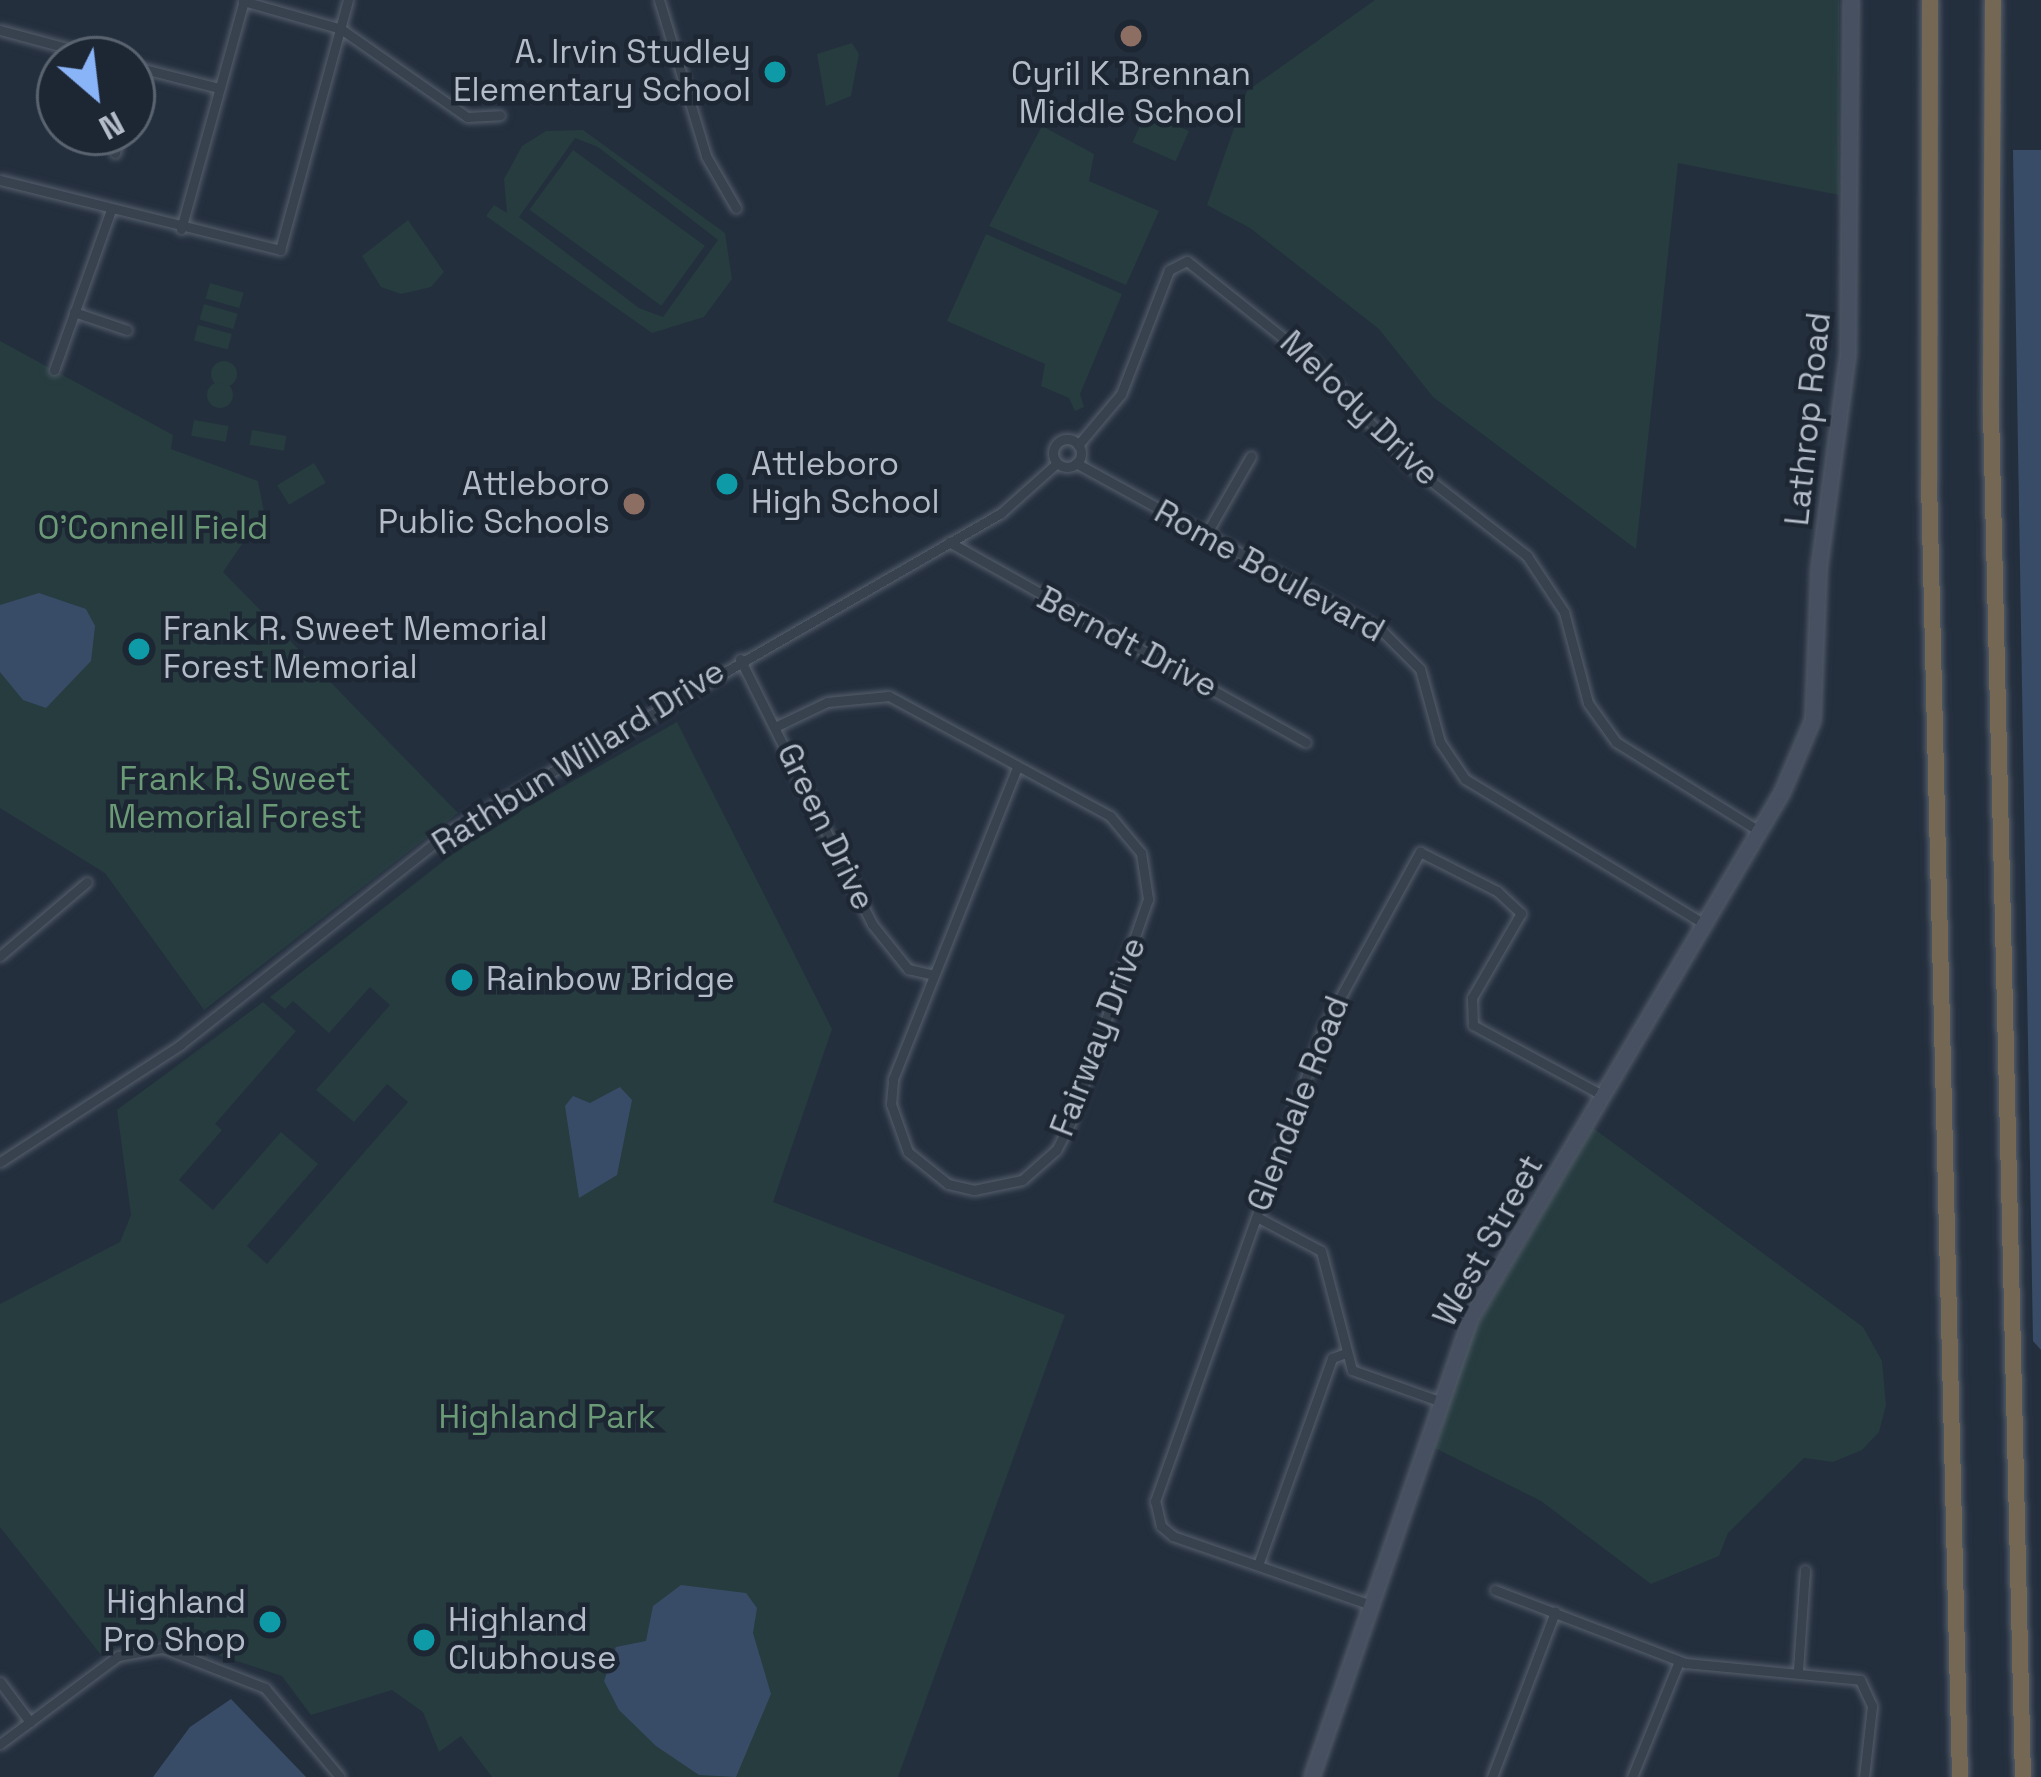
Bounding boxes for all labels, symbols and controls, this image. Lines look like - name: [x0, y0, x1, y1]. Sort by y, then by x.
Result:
- marker: Cyril K Brennan Middle School: [1118, 23, 1144, 49]
- place label: A. Irvin Studley Elementary School: [453, 33, 751, 111]
- north arrow: [36, 36, 156, 156]
- place label: Cyril K Brennan Middle School: [1011, 55, 1251, 133]
- marker: A. Irvin Studley Elementary School: [762, 59, 788, 85]
- text: N: [92, 101, 131, 149]
- street label: Lathrop Road: [1778, 310, 1840, 528]
- street label: Melody Drive: [1271, 323, 1447, 495]
- place label: Attleboro High School: [751, 445, 940, 523]
- place label: Attleboro Public Schools: [378, 465, 610, 543]
- marker: Attleboro High School: [714, 471, 740, 497]
- marker: Attleboro Public Schools: [621, 491, 647, 517]
- street label: Rome Boulevard: [1147, 493, 1391, 651]
- park label: O'Connell Field: [38, 509, 268, 549]
- street label: Berndt Drive: [1030, 579, 1224, 707]
- place label: Frank R. Sweet Memorial Forest Memorial: [163, 610, 549, 688]
- marker: Frank R. Sweet Memorial Forest Memorial: [126, 636, 152, 662]
- street label: Rathbun Willard Drive: [426, 652, 732, 864]
- street label: Green Drive: [768, 737, 882, 917]
- park label: Frank R. Sweet Memorial Forest: [108, 760, 362, 838]
- street label: Fairway Drive: [1043, 932, 1155, 1142]
- place label: Rainbow Bridge: [486, 960, 735, 1000]
- marker: Rainbow Bridge: [449, 967, 475, 993]
- street label: Glendale Road: [1240, 991, 1358, 1217]
- street label: West Street: [1426, 1149, 1552, 1333]
- park label: Highland Park: [439, 1398, 655, 1438]
- place label: Highland Pro Shop: [103, 1583, 246, 1661]
- place label: Highland Clubhouse: [448, 1601, 616, 1679]
- marker: Highland Pro Shop: [257, 1609, 283, 1635]
- marker: Highland Clubhouse: [411, 1627, 437, 1653]

